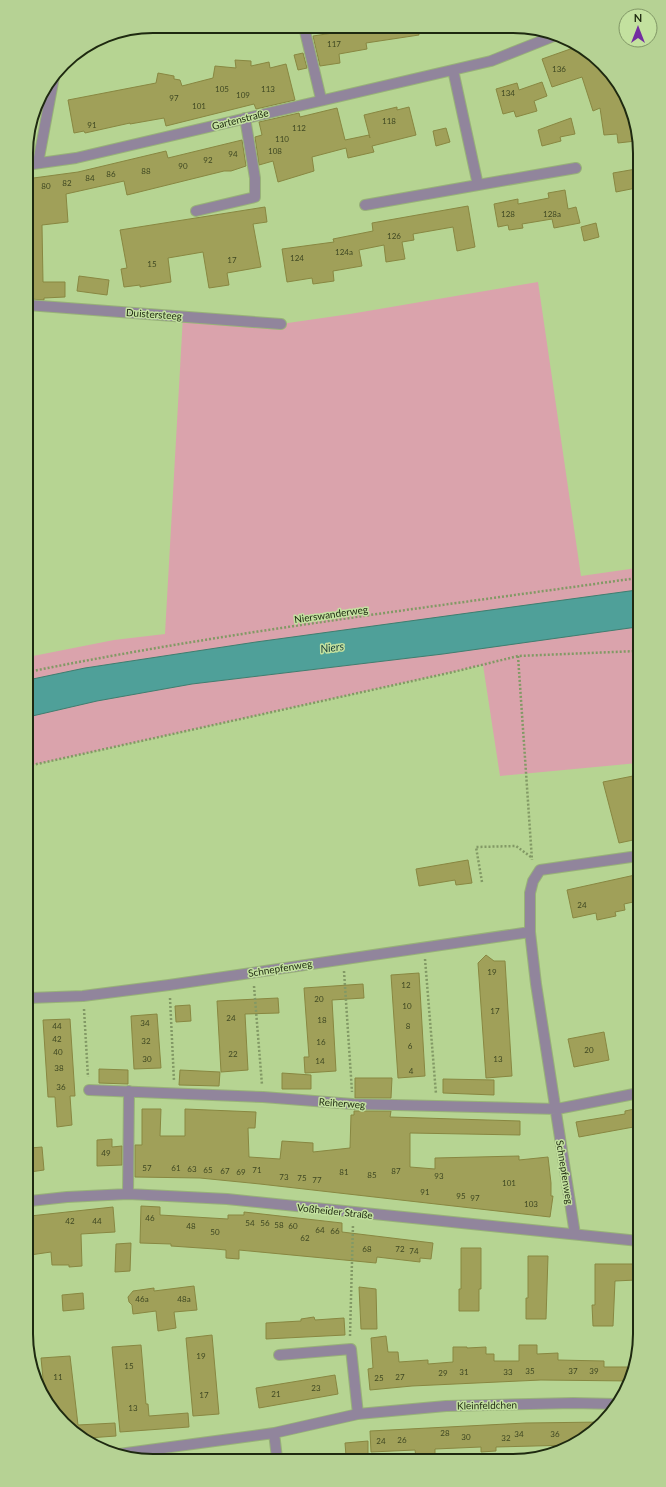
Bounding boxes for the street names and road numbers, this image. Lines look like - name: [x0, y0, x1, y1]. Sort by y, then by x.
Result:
- street label: Gartenstraße: [210, 106, 270, 132]
- street label: Duistersteeg: [126, 306, 182, 322]
- street label: Nierswanderweg: [293, 603, 369, 625]
- street label: Schnepfenweg: [247, 957, 313, 979]
- street label: Reiherweg: [318, 1095, 366, 1111]
- street label: Schnepfenweg: [554, 1139, 576, 1205]
- street label: Voßheider Straße: [297, 1201, 373, 1221]
- street label: Kleinfeldchen: [457, 1398, 517, 1412]

